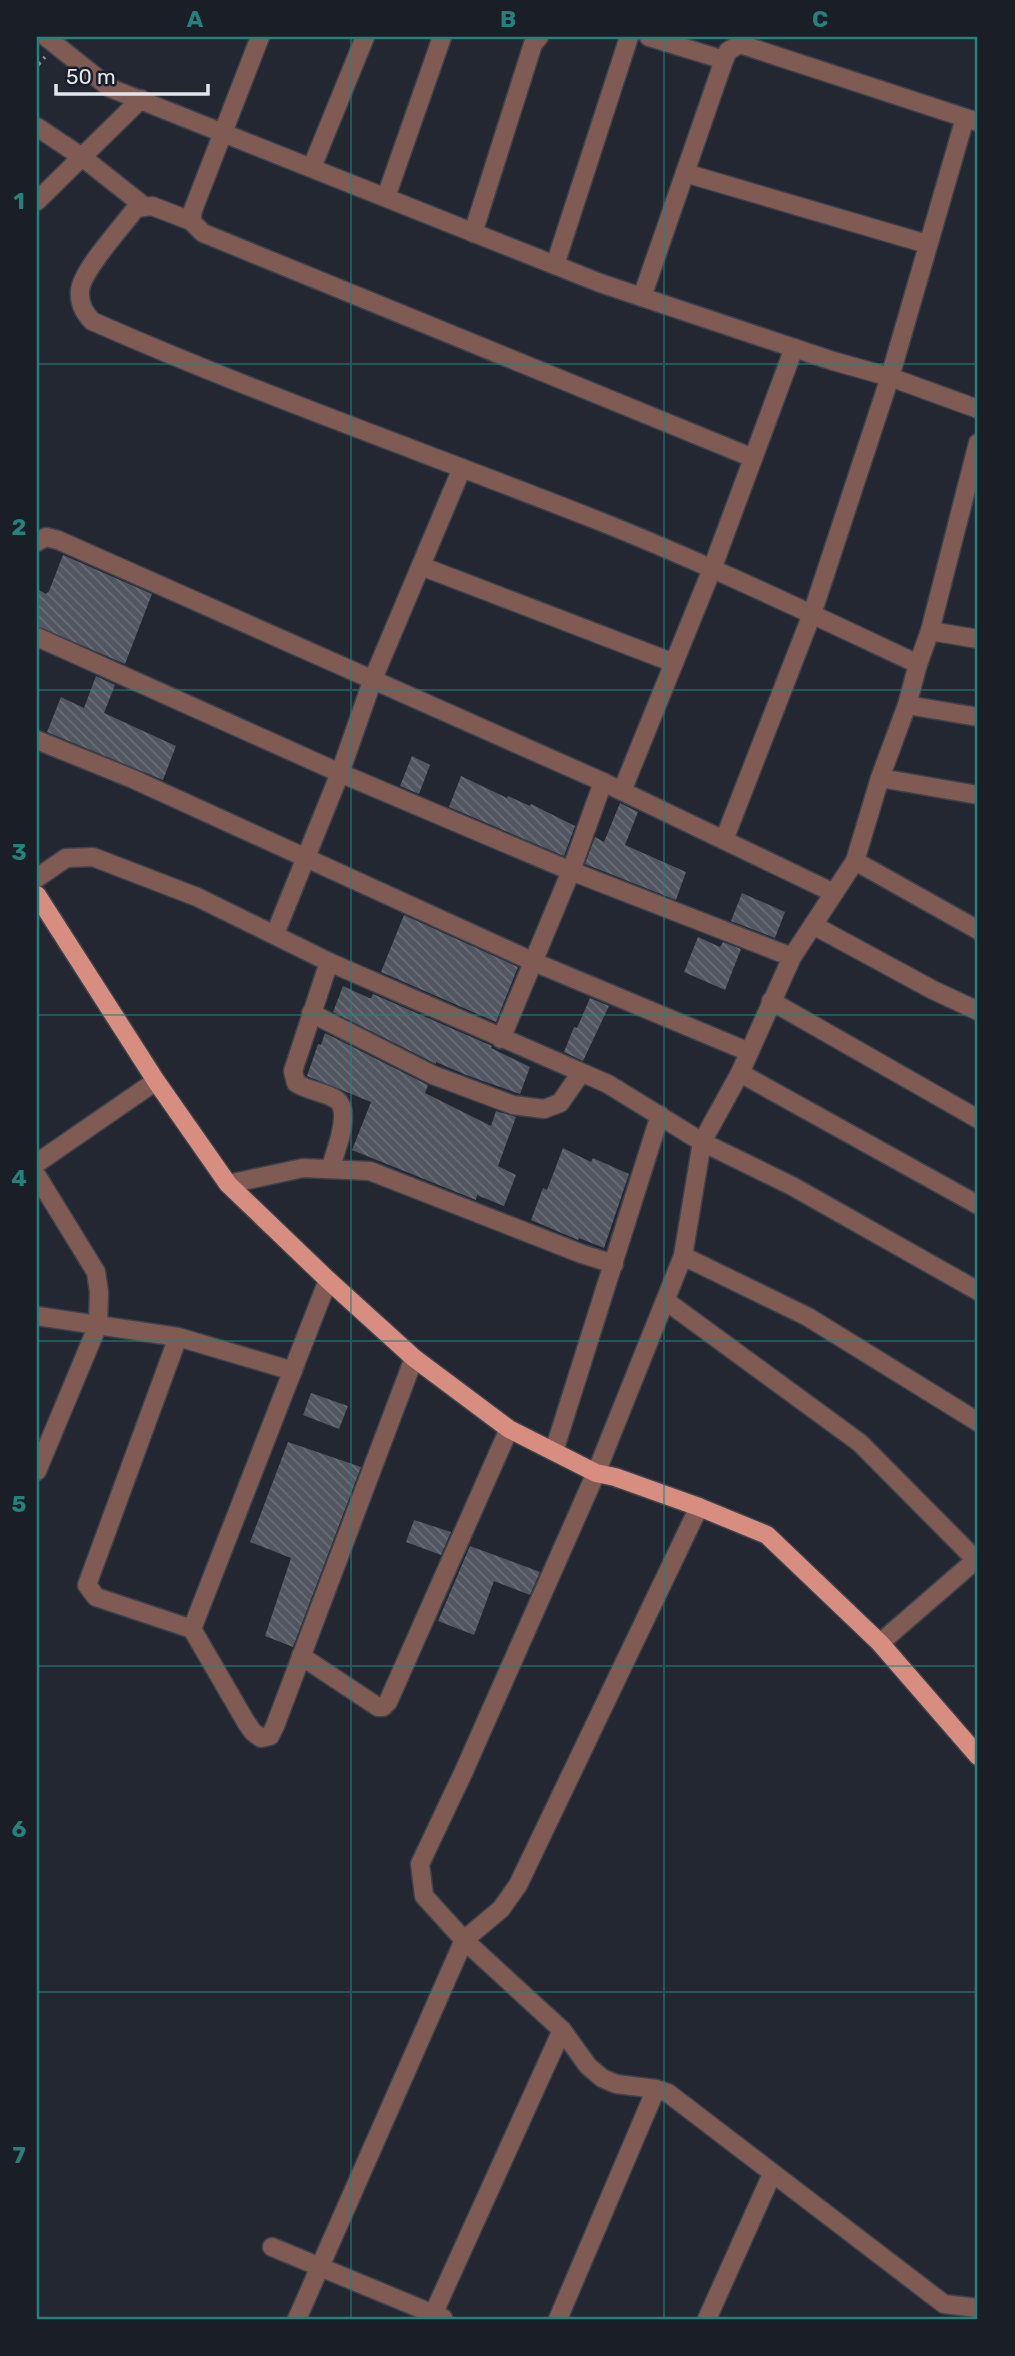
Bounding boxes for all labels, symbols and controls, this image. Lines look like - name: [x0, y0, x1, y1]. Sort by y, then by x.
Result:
- text: A: [187, 5, 204, 33]
- text: B: [500, 5, 516, 33]
- text: C: [812, 5, 828, 33]
- scale bar: [56, 52, 208, 96]
- text: 50 m: [66, 64, 116, 89]
- text: 1: [13, 187, 25, 215]
- text: 2: [12, 513, 26, 541]
- text: 3: [11, 838, 27, 866]
- text: 4: [11, 1164, 27, 1192]
- text: 5: [12, 1490, 27, 1518]
- text: 6: [12, 1815, 27, 1843]
- text: 7: [12, 2141, 26, 2169]

